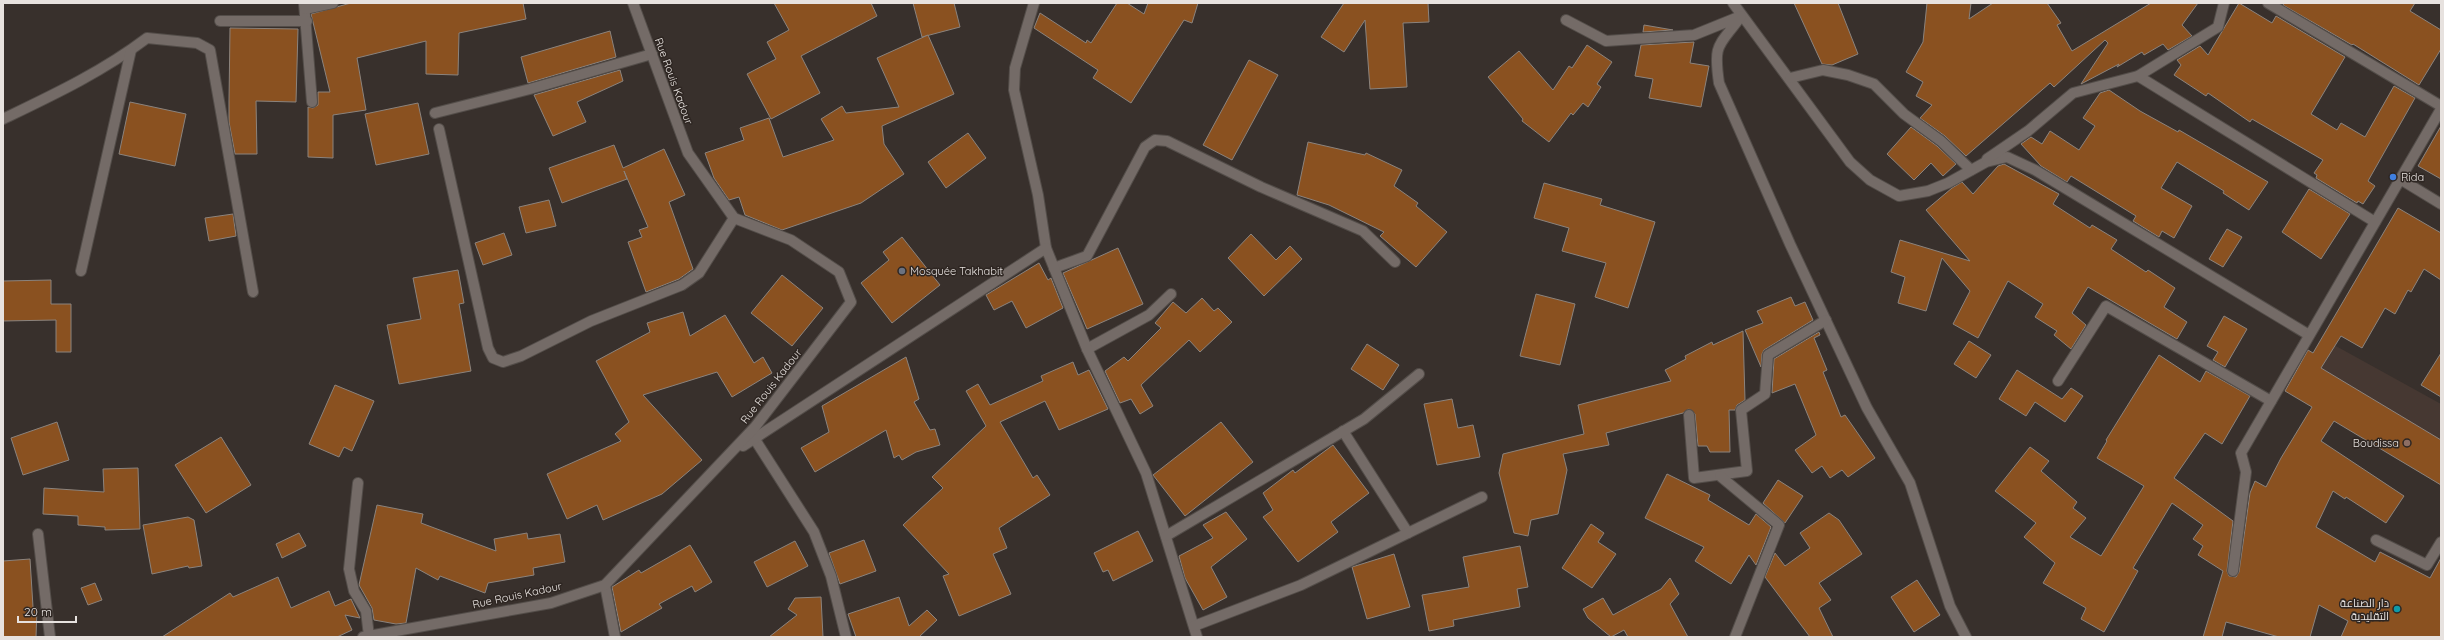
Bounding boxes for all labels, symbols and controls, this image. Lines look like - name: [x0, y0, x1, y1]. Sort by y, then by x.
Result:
- street label: Rue Rouis Kadour: [652, 36, 696, 127]
- place label: Rida: [2401, 170, 2424, 184]
- marker: Rida: [2388, 172, 2398, 182]
- place label: Mosquée Takhabit: [910, 264, 1003, 278]
- marker: Mosquée Takhabit: [897, 266, 907, 276]
- street label: Rue Rouis Kadour: [737, 345, 805, 426]
- place label: Boudissa: [2353, 436, 2399, 450]
- marker: Boudissa: [2402, 438, 2412, 448]
- street label: Rue Rouis Kadour: [471, 578, 564, 611]
- place label: دار الصناعة التقليدية: [2340, 596, 2389, 623]
- scale bar: [18, 598, 76, 624]
- text: 20 m: [24, 604, 52, 619]
- marker: دار الصناعة التقليدية: [2392, 604, 2402, 614]

